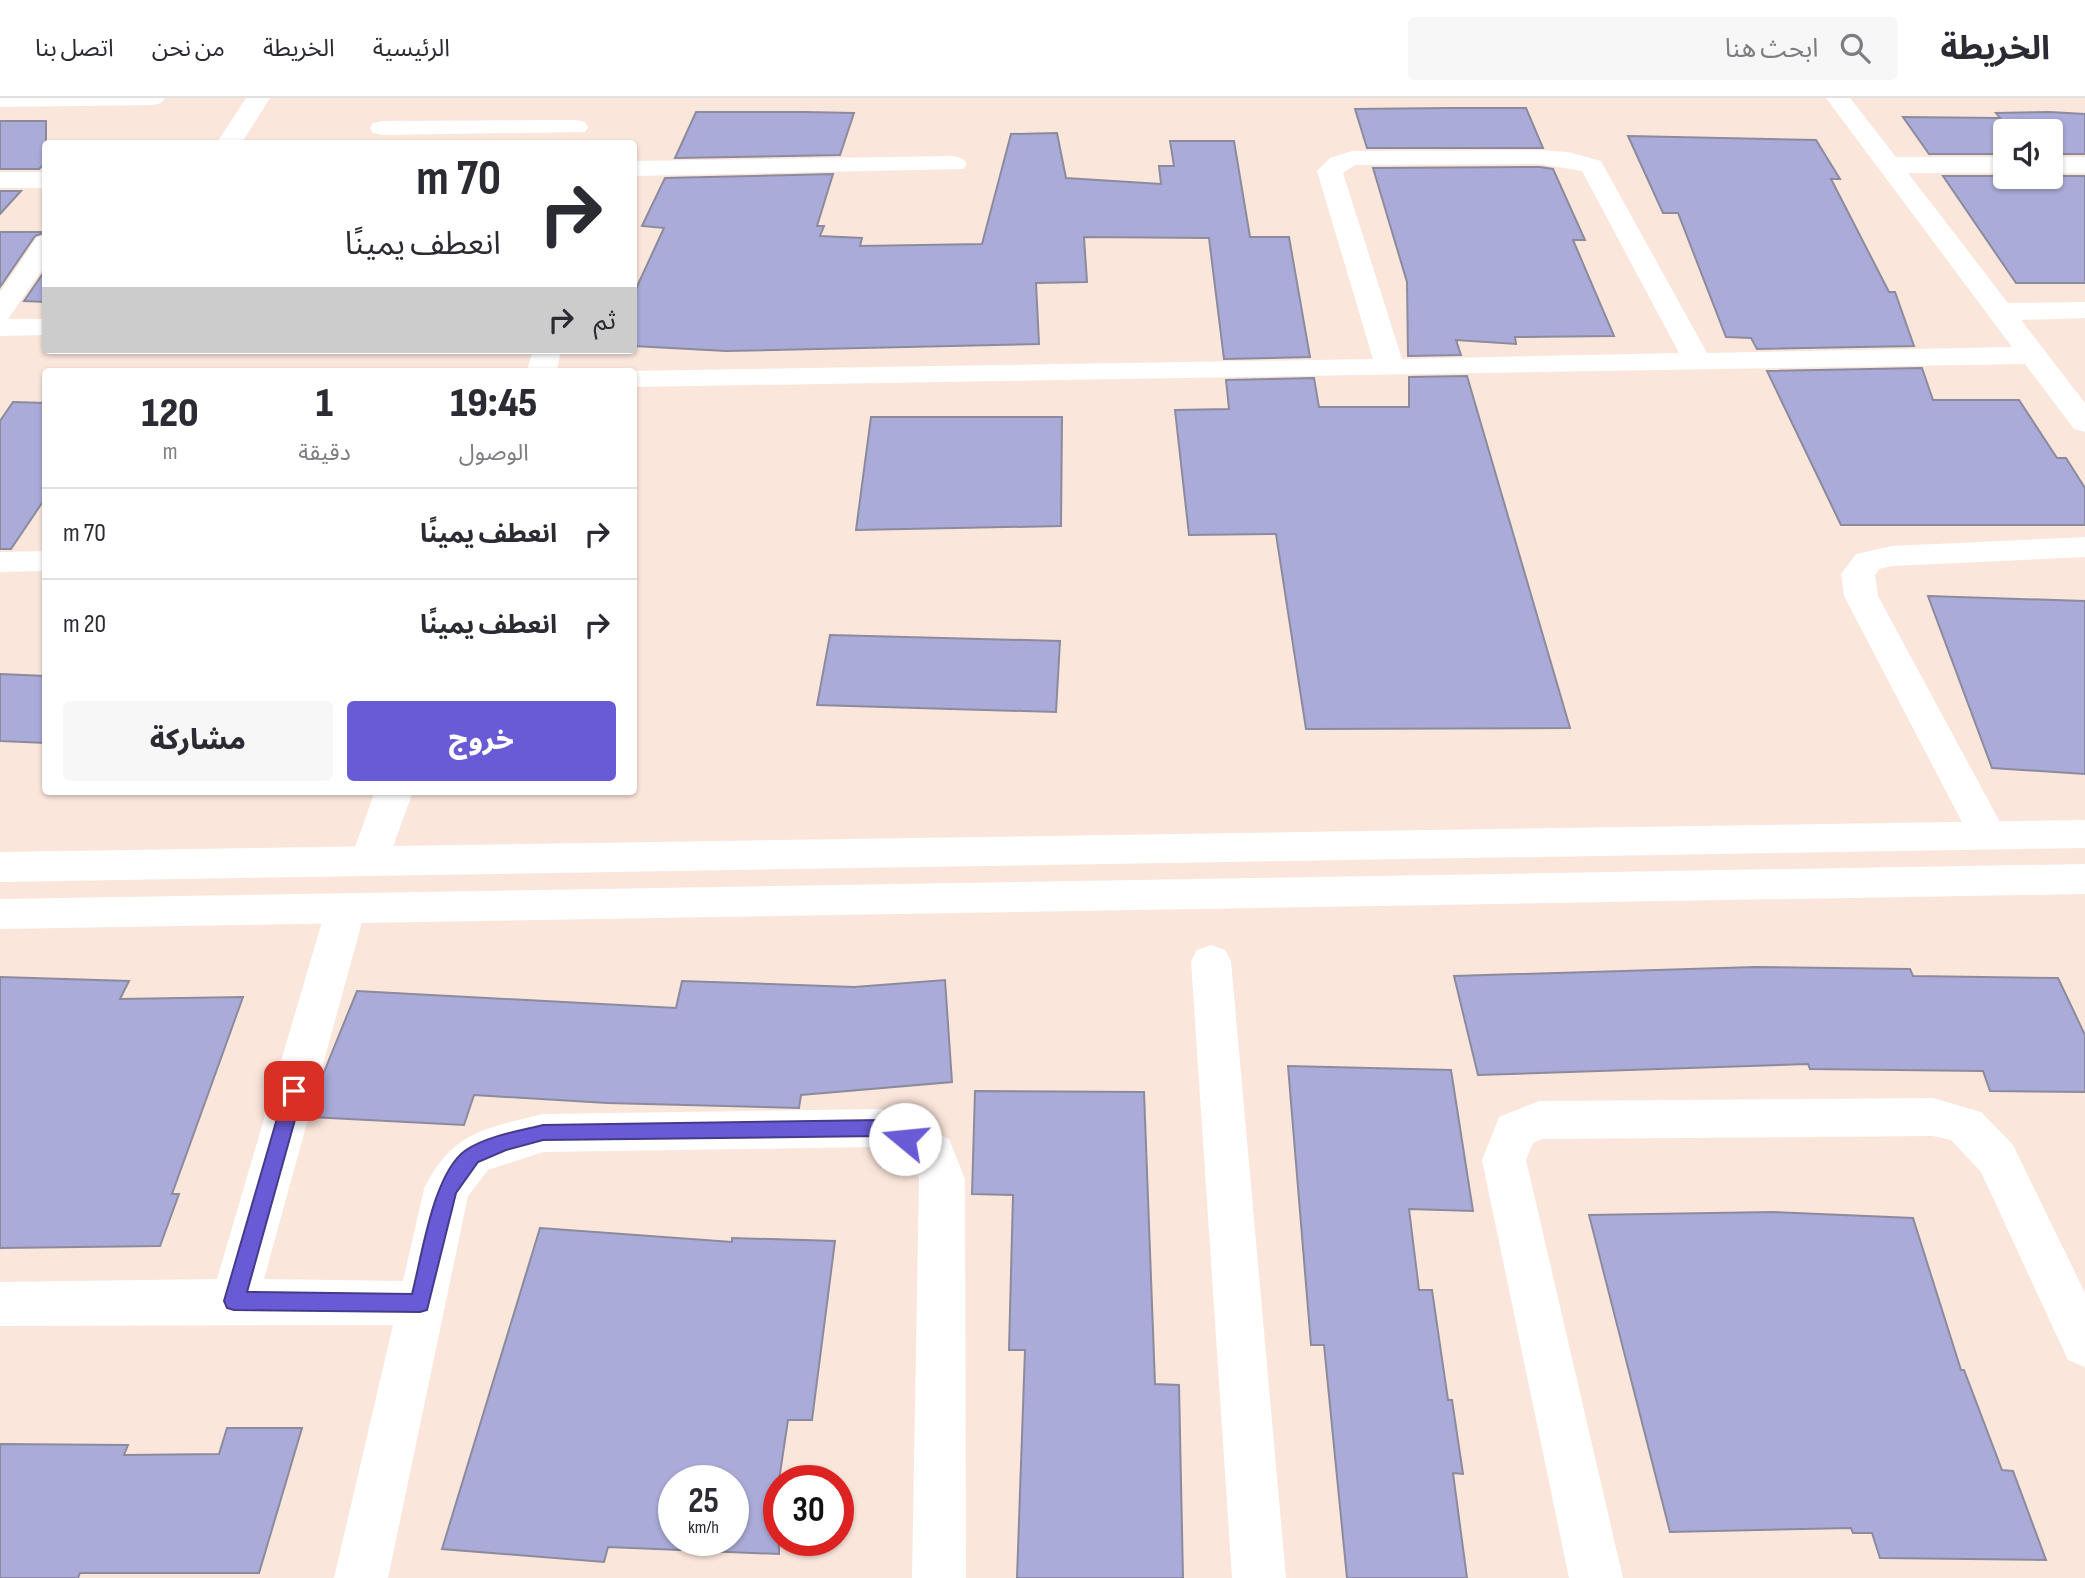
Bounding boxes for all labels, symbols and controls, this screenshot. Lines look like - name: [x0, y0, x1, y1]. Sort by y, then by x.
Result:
- search box: [1408, 17, 1898, 80]
- icon: search: [1836, 29, 1874, 67]
- text: الخريطة: [1940, 29, 2050, 69]
- text: اتصل بنا: [35, 34, 114, 63]
- text: من نحن: [152, 34, 225, 63]
- text: الخريطة: [263, 34, 335, 63]
- text: الرئيسية: [373, 34, 450, 63]
- text: ابحث هنا: [1725, 34, 1818, 65]
- map controls: [1993, 119, 2063, 189]
- button: sound: [1993, 119, 2063, 189]
- text: 70 m: [416, 150, 501, 209]
- icon: right: [525, 168, 616, 259]
- text: انعطف يمينًا: [345, 225, 501, 264]
- icon: right: [542, 301, 580, 339]
- text: ثم: [594, 306, 616, 337]
- text: 1: [316, 378, 333, 429]
- text: 19:45: [450, 378, 537, 429]
- text: 120: [142, 388, 199, 439]
- text: m: [163, 438, 178, 466]
- text: دقيقة: [298, 439, 351, 467]
- text: الوصول: [459, 439, 529, 467]
- icon: right: [578, 515, 616, 553]
- text: 70 m: [63, 518, 106, 549]
- text: انعطف يمينًا: [420, 519, 557, 550]
- icon: right: [578, 606, 616, 644]
- text: 20 m: [63, 609, 106, 640]
- text: انعطف يمينًا: [420, 610, 557, 641]
- button: مشاركة: [63, 701, 333, 781]
- button: خروج: [347, 701, 616, 781]
- pin: [264, 1061, 324, 1121]
- icon: arrive: [275, 1072, 313, 1110]
- position arrow: [868, 1102, 942, 1176]
- speed limit sign: 30: [763, 1465, 854, 1556]
- text: 25: [688, 1480, 719, 1523]
- text: km/h: [688, 1517, 719, 1538]

